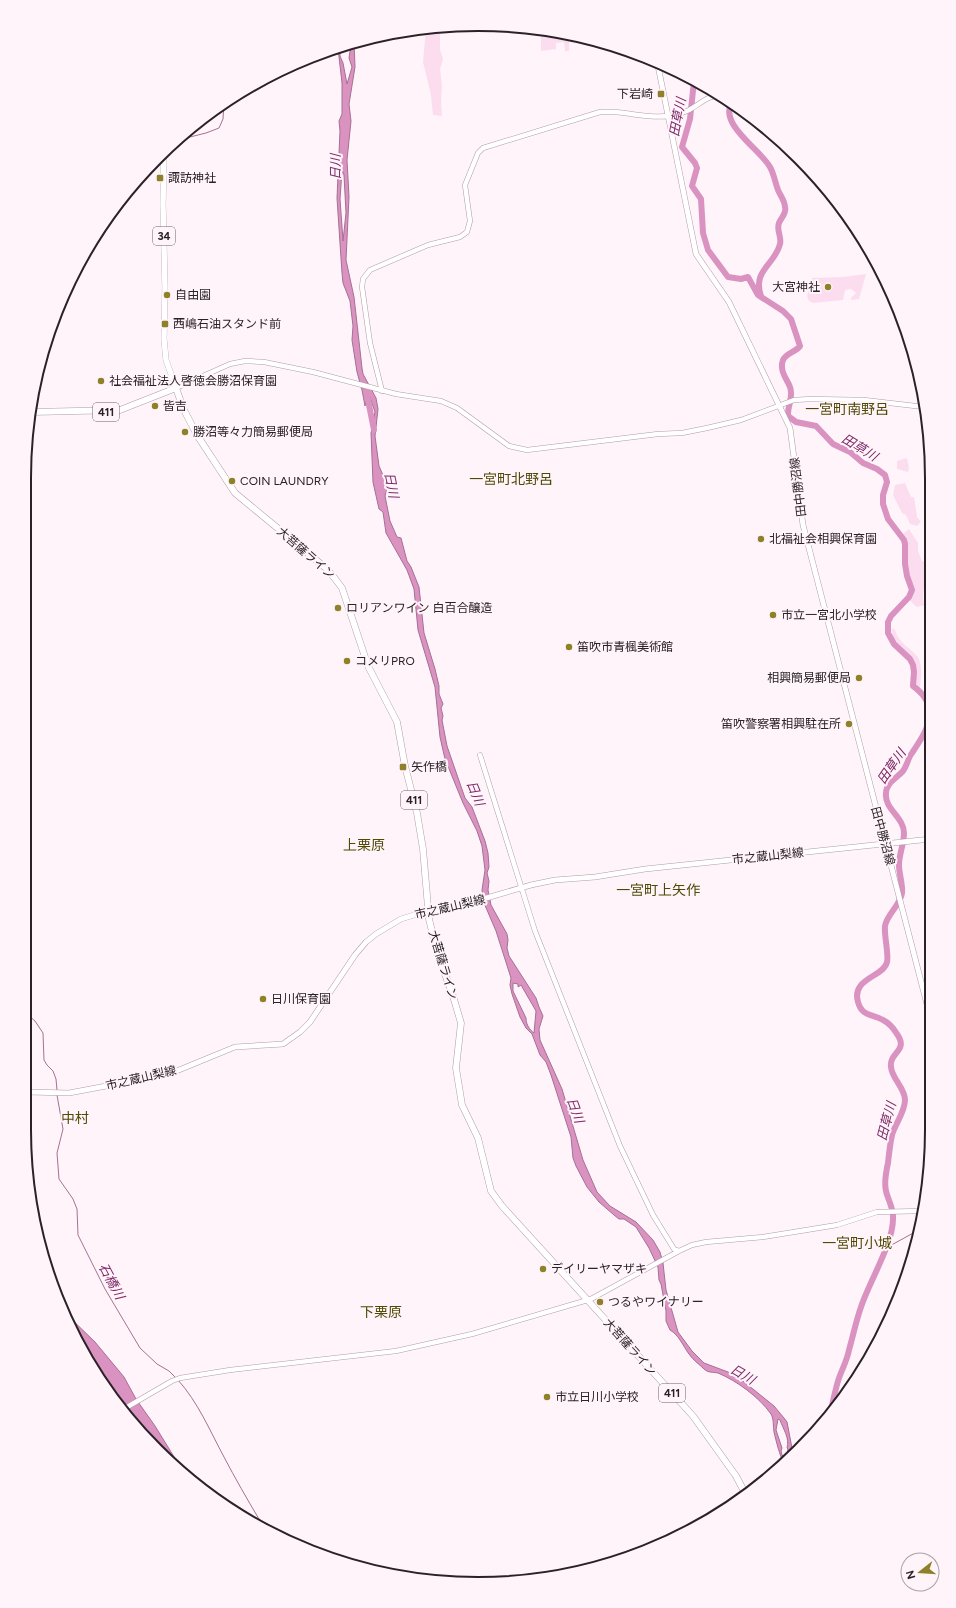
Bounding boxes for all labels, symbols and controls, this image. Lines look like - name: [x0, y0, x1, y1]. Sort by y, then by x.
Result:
- place label: 下岩崎: [617, 87, 653, 101]
- marker: 下岩崎: [656, 89, 666, 99]
- water label: 田草川: [666, 95, 689, 138]
- water label: 日川: [328, 152, 343, 180]
- place label: 諏訪神社: [168, 171, 216, 185]
- marker: 諏訪神社: [155, 173, 165, 183]
- road number: 34: [153, 227, 175, 245]
- place label: 大宮神社: [772, 280, 820, 294]
- marker: 大宮神社: [823, 282, 833, 292]
- place label: 自由園: [175, 288, 211, 302]
- marker: 自由園: [162, 290, 172, 300]
- place label: 西嶋石油スタンド前: [173, 317, 281, 331]
- marker: 西嶋石油スタンド前: [160, 319, 170, 329]
- place label: 社会福祉法人啓徳会勝沼保育園: [109, 374, 277, 388]
- marker: 社会福祉法人啓徳会勝沼保育園: [96, 376, 106, 386]
- place label: 皆吉: [163, 399, 187, 413]
- marker: 皆吉: [150, 401, 160, 411]
- district label: 一宮町南野呂: [805, 401, 889, 418]
- road number: 411: [93, 403, 119, 421]
- place label: 勝沼等々力簡易郵便局: [193, 425, 313, 439]
- marker: 勝沼等々力簡易郵便局: [180, 427, 190, 437]
- water label: 田草川: [839, 431, 882, 465]
- street label: 田中勝沼線: [787, 456, 809, 518]
- water label: 日川: [381, 471, 402, 501]
- district label: 一宮町北野呂: [469, 471, 553, 488]
- place label: COIN LAUNDRY: [240, 474, 329, 488]
- marker: COIN LAUNDRY: [227, 476, 237, 486]
- street label: 大菩薩ライン: [274, 524, 338, 582]
- place label: 北福祉会相興保育園: [769, 532, 877, 546]
- marker: 北福祉会相興保育園: [756, 534, 766, 544]
- place label: ロリアンワイン 白百合醸造: [346, 601, 493, 615]
- marker: ロリアンワイン 白百合醸造: [333, 603, 343, 613]
- place label: 市立一宮北小学校: [781, 608, 877, 622]
- marker: 市立一宮北小学校: [768, 610, 778, 620]
- place label: 笛吹市青楓美術館: [577, 640, 673, 654]
- marker: 笛吹市青楓美術館: [564, 642, 574, 652]
- place label: コメリPRO: [355, 654, 415, 668]
- marker: コメリPRO: [342, 656, 352, 666]
- place label: 相興簡易郵便局: [767, 671, 851, 685]
- marker: 相興簡易郵便局: [854, 673, 864, 683]
- place label: 笛吹警察署相興駐在所: [721, 717, 841, 731]
- marker: 笛吹警察署相興駐在所: [844, 719, 854, 729]
- water label: 田草川: [874, 744, 910, 787]
- place label: 矢作橋: [411, 760, 447, 774]
- marker: 矢作橋: [398, 762, 408, 772]
- water label: 日川: [464, 778, 488, 810]
- road number: 411: [401, 791, 427, 809]
- street label: 田中勝沼線: [868, 805, 898, 867]
- district label: 上栗原: [343, 837, 385, 854]
- street label: 市之蔵山梨線: [731, 845, 805, 867]
- district label: 一宮町上矢作: [616, 882, 700, 899]
- street label: 市之蔵山梨線: [413, 892, 487, 922]
- street label: 大菩薩ライン: [426, 929, 460, 1001]
- place label: 日川保育園: [271, 992, 331, 1006]
- marker: 日川保育園: [258, 994, 268, 1004]
- street label: 市之蔵山梨線: [104, 1063, 178, 1093]
- water label: 日川: [564, 1095, 588, 1127]
- water label: 田草川: [874, 1098, 899, 1142]
- district label: 中村: [61, 1110, 89, 1127]
- district label: 一宮町小城: [822, 1235, 892, 1252]
- water label: 石橋川: [96, 1260, 128, 1304]
- place label: デイリーヤマザキ: [551, 1262, 647, 1276]
- marker: デイリーヤマザキ: [538, 1264, 548, 1274]
- place label: つるやワイナリー: [608, 1295, 704, 1309]
- marker: つるやワイナリー: [595, 1297, 605, 1307]
- district label: 下栗原: [360, 1304, 402, 1321]
- street label: 大菩薩ライン: [601, 1316, 659, 1378]
- water label: 日川: [728, 1361, 759, 1388]
- road number: 411: [659, 1384, 685, 1402]
- place label: 市立日川小学校: [555, 1390, 639, 1404]
- marker: 市立日川小学校: [542, 1392, 552, 1402]
- north arrow: [900, 1552, 940, 1592]
- text: N: [903, 1569, 918, 1581]

